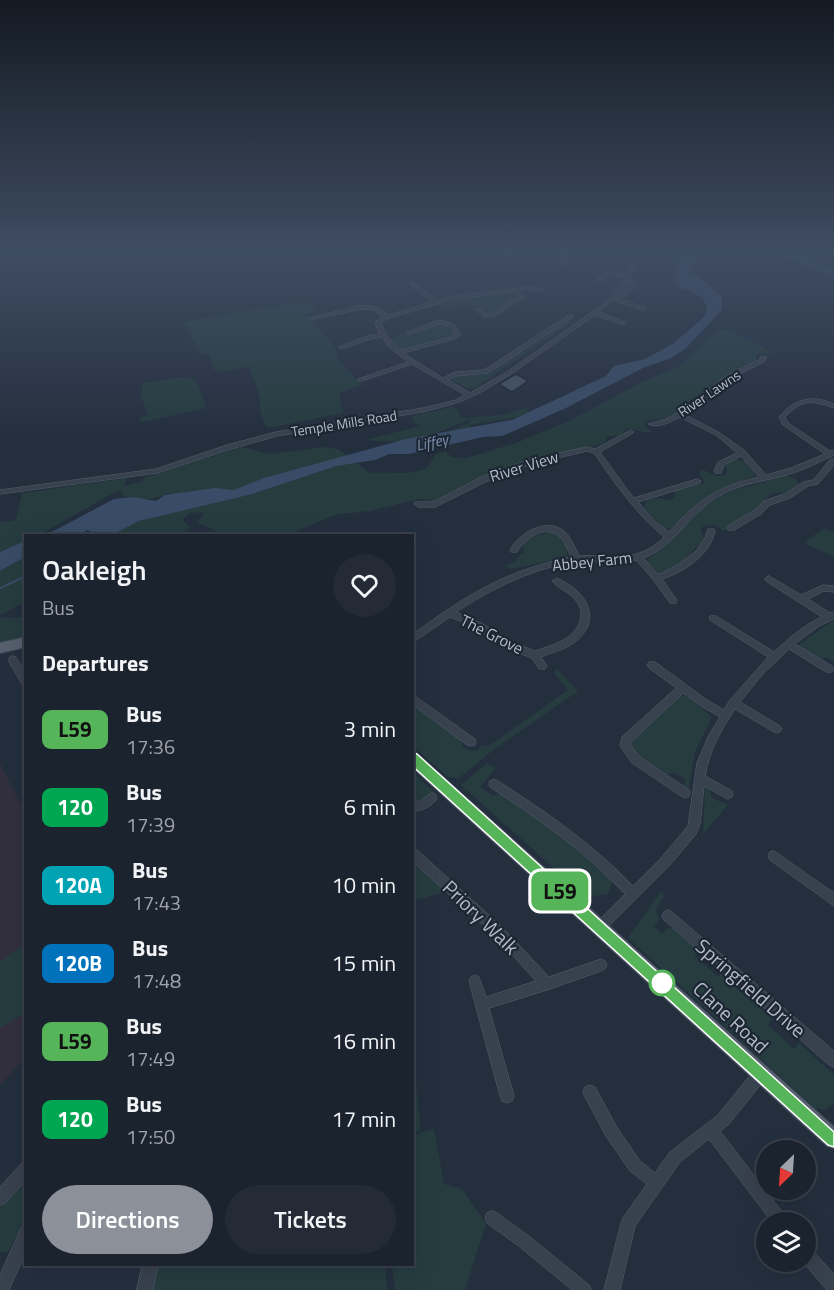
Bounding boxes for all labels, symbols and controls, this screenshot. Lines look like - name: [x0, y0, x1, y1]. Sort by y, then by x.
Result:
- street label: River Lawns: [673, 364, 745, 422]
- street label: Temple Mills Road: [290, 404, 398, 442]
- water label: Liffey: [414, 427, 452, 457]
- street label: River View: [487, 444, 561, 488]
- street label: Abbey Farm: [551, 545, 633, 577]
- text: Oakleigh: [42, 548, 147, 591]
- button: heart: [333, 554, 396, 617]
- text: Bus: [42, 592, 74, 623]
- street label: The Grove: [456, 608, 528, 660]
- text: Departures: [42, 646, 149, 680]
- text: Bus: [126, 697, 162, 731]
- text: 3 min: [344, 712, 396, 746]
- text: L59: [58, 713, 92, 745]
- text: 17:36: [126, 731, 175, 762]
- text: Bus: [126, 775, 162, 809]
- text: 6 min: [344, 790, 396, 824]
- text: 120: [57, 791, 93, 823]
- text: 17:39: [126, 809, 175, 840]
- text: Bus: [132, 853, 168, 887]
- text: 10 min: [331, 868, 396, 902]
- text: 120A: [54, 869, 102, 901]
- street label: Priory Walk: [436, 872, 527, 962]
- line badge: L59: [526, 872, 594, 910]
- text: L59: [543, 875, 577, 907]
- text: 17:43: [132, 887, 181, 918]
- text: Bus: [132, 931, 168, 965]
- street label: Springfield Drive: [689, 931, 813, 1045]
- text: 15 min: [331, 946, 396, 980]
- text: 120B: [54, 947, 102, 979]
- text: 17:48: [132, 965, 181, 996]
- unlabelled marker: [649, 970, 675, 996]
- street label: Clane Road: [686, 974, 776, 1060]
- text: Bus: [126, 1009, 162, 1043]
- text: 16 min: [331, 1024, 396, 1058]
- text: L59: [58, 1025, 92, 1057]
- text: 17:49: [126, 1043, 175, 1074]
- text: Bus: [126, 1087, 162, 1121]
- text: 17 min: [331, 1102, 396, 1136]
- text: 120: [57, 1103, 93, 1135]
- text: 17:50: [126, 1121, 175, 1152]
- north arrow: [756, 1140, 816, 1200]
- map controls: [756, 1140, 816, 1272]
- button: Directions: [42, 1185, 213, 1254]
- button: Tickets: [225, 1185, 396, 1254]
- button: layers: [756, 1212, 816, 1272]

